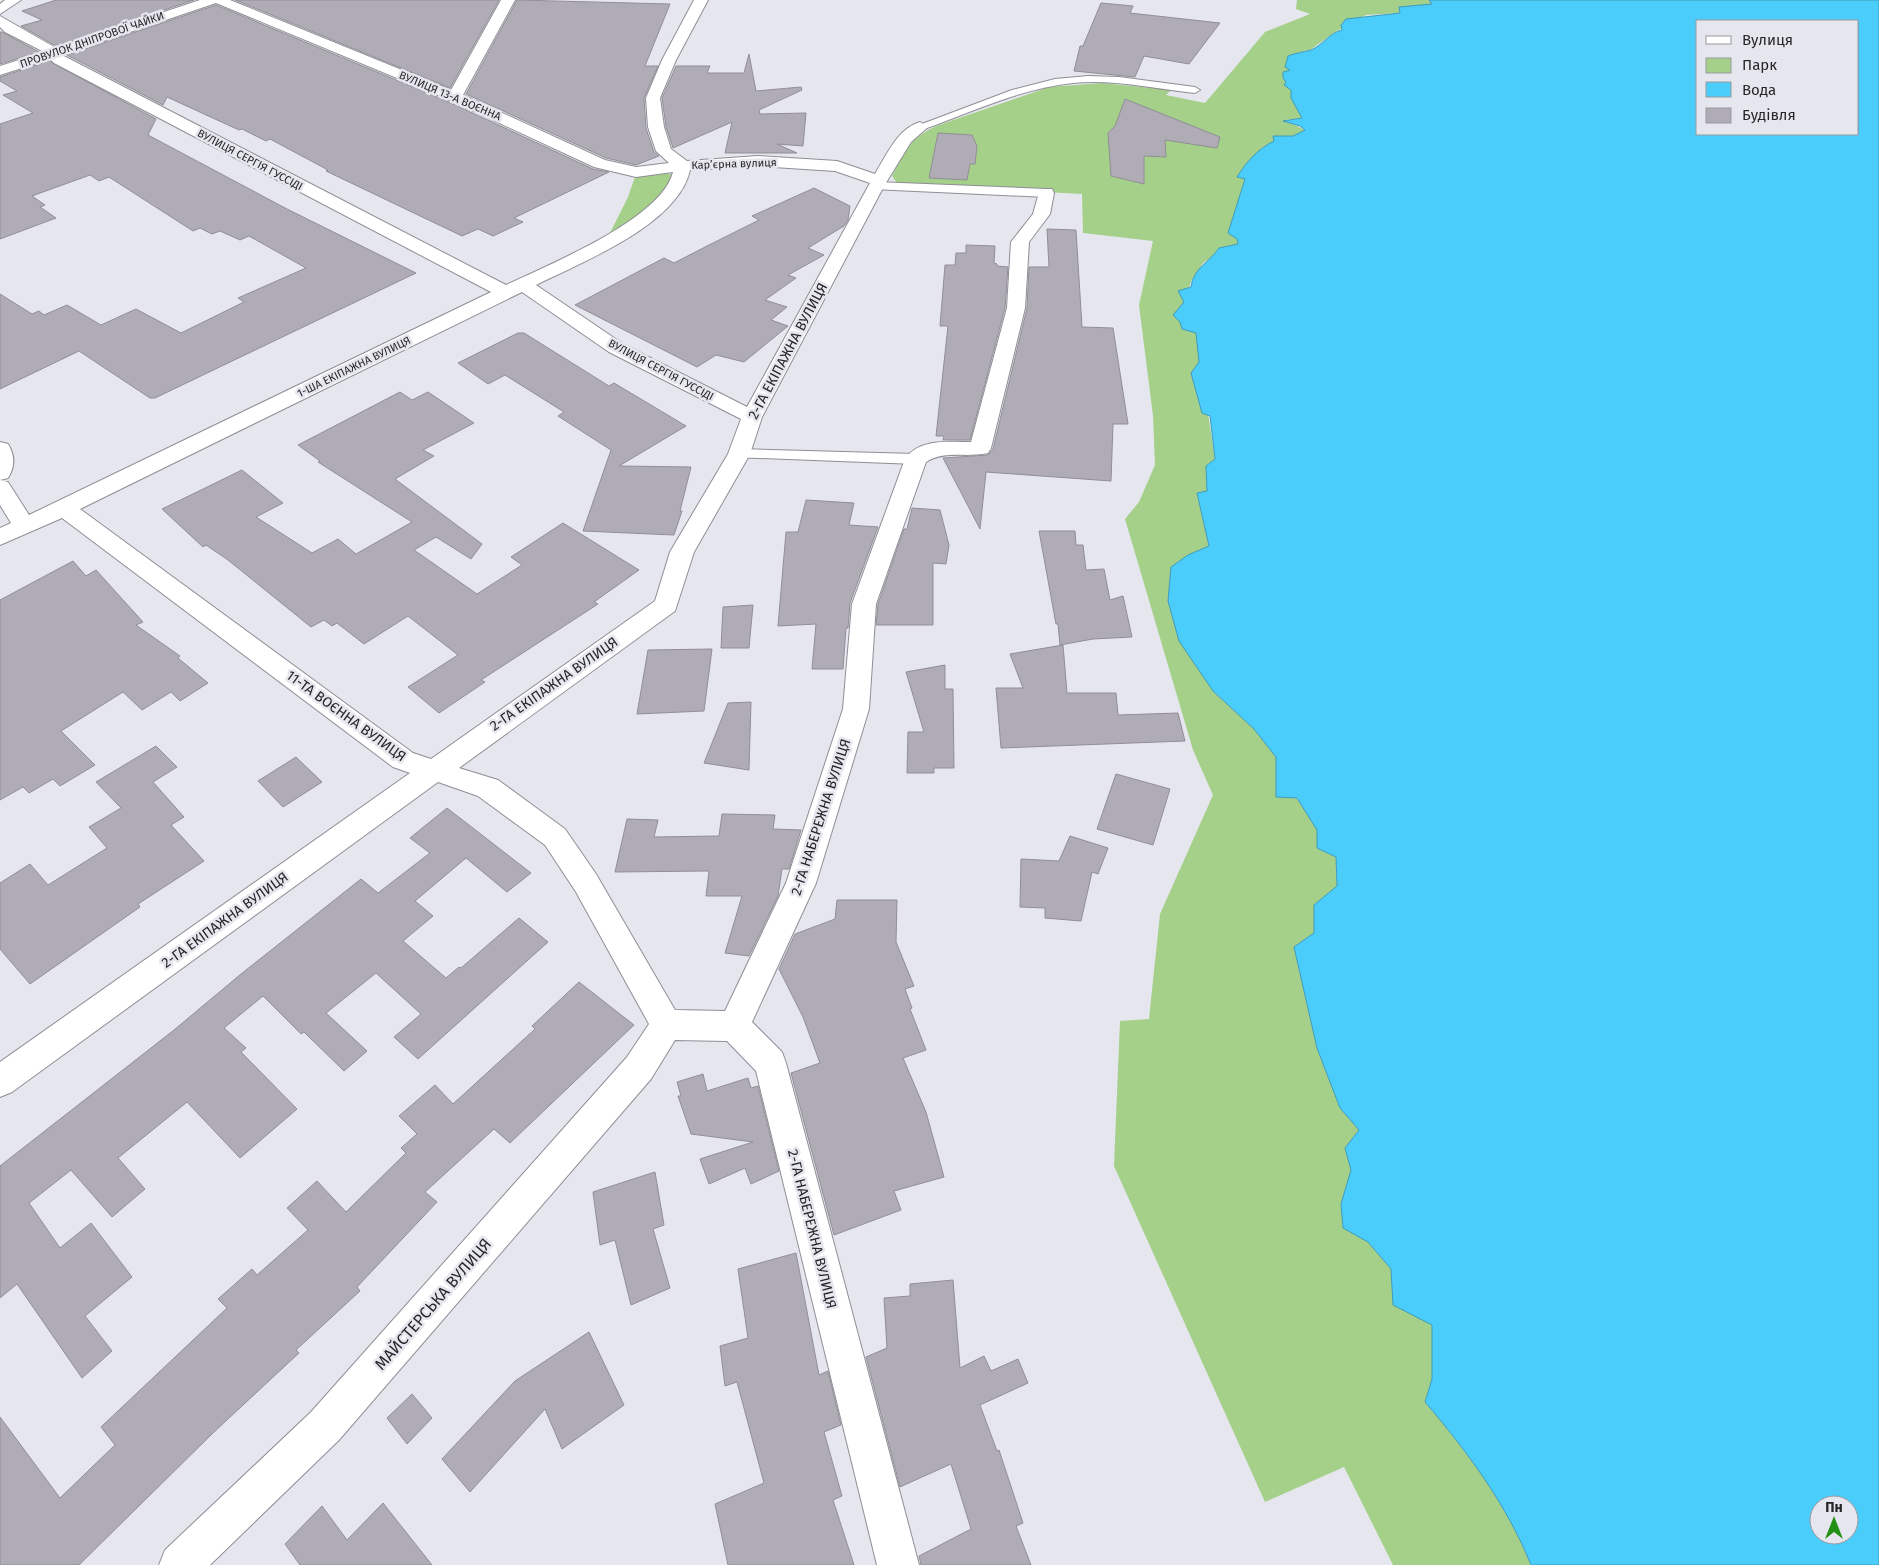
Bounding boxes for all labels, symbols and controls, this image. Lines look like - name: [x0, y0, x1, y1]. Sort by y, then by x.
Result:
- street label: ПРОВУЛОК ДНІПРОВОЇ ЧАЙКИ: [18, 8, 166, 71]
- legend: [1696, 20, 1859, 135]
- text: Вулиця: [1742, 31, 1793, 49]
- text: Парк: [1742, 56, 1777, 74]
- street label: ВУЛИЦЯ 13-А ВОЄННА: [397, 69, 503, 124]
- text: Вода: [1742, 81, 1776, 99]
- text: Будівля: [1742, 106, 1796, 124]
- street label: ВУЛИЦЯ СЕРГІЯ ГУССІДІ: [195, 127, 305, 193]
- street label: Карʼєрна вулиця: [691, 156, 777, 172]
- street label: 2-ГА ЕКІПАЖНА ВУЛИЦЯ: [745, 280, 831, 422]
- street label: 1-ША ЕКІПАЖНА ВУЛИЦЯ: [295, 334, 413, 400]
- street label: ВУЛИЦЯ СЕРГІЯ ГУССІДІ: [606, 337, 716, 403]
- street label: 2-ГА ЕКІПАЖНА ВУЛИЦЯ: [487, 633, 621, 735]
- street label: 11-ТА ВОЄННА ВУЛИЦЯ: [283, 667, 409, 765]
- street label: 2-ГА НАБЕРЕЖНА ВУЛИЦЯ: [788, 737, 854, 897]
- street label: 2-ГА ЕКІПАЖНА ВУЛИЦЯ: [158, 868, 292, 972]
- street label: 2-ГА НАБЕРЕЖНА ВУЛИЦЯ: [784, 1148, 840, 1310]
- street label: МАЙСТЕРСЬКА ВУЛИЦЯ: [371, 1234, 495, 1374]
- north arrow: [1809, 1495, 1859, 1545]
- text: Пн: [1825, 1499, 1843, 1516]

